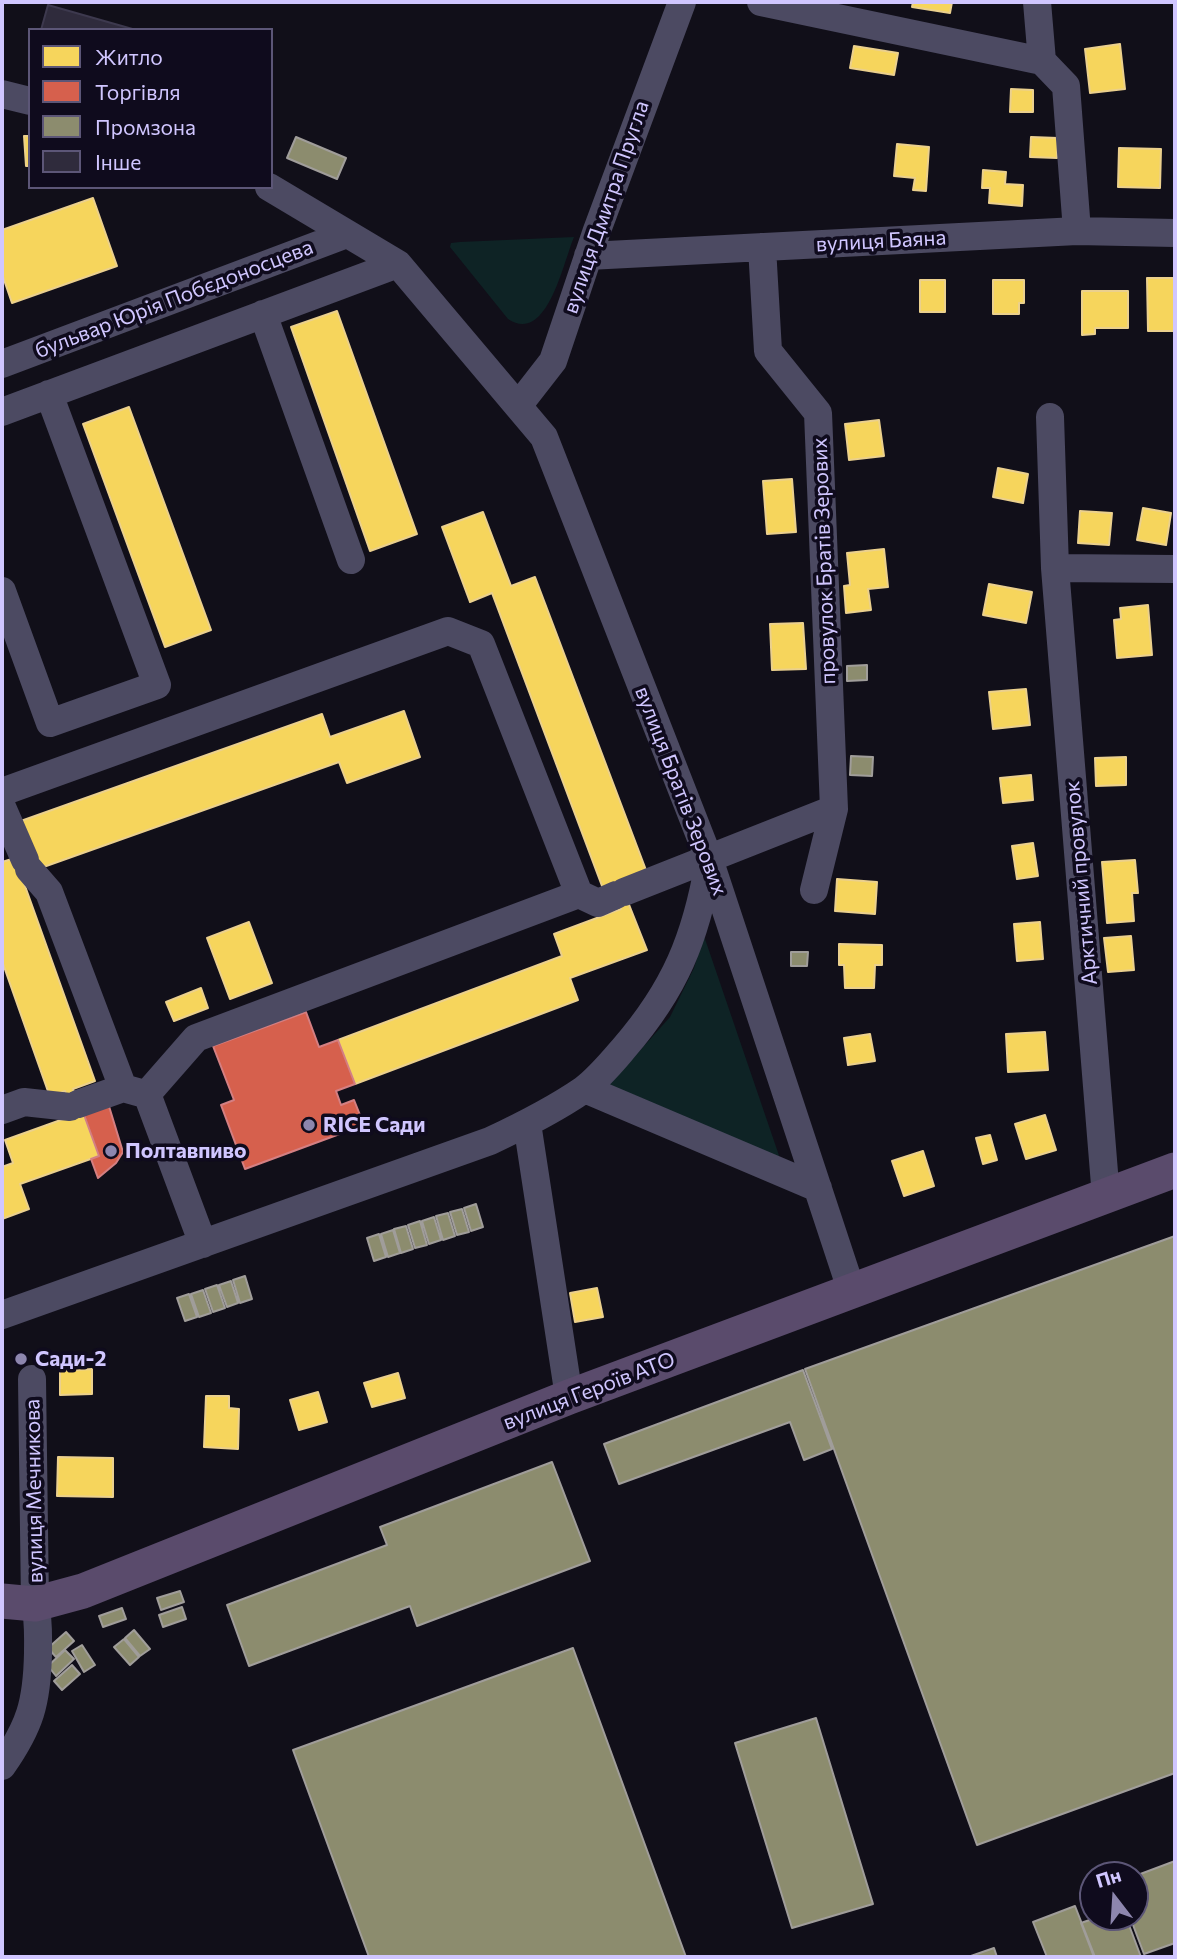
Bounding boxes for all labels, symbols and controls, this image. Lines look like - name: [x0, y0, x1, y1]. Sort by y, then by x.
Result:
- legend: [28, 28, 273, 189]
- text: Житло: [95, 44, 163, 69]
- text: Торгівля: [95, 79, 181, 104]
- street label: вулиця Дмитра Пругла: [558, 97, 654, 317]
- text: Промзона: [95, 114, 196, 139]
- text: Інше: [95, 149, 141, 174]
- street label: вулиця Баяна: [815, 225, 947, 257]
- street label: бульвар Юрія Побєдоносцева: [31, 234, 317, 364]
- street label: провулок Братів Зерових: [807, 437, 841, 685]
- street label: вулиця Братів Зерових: [630, 683, 732, 899]
- street label: Арктичний провулок: [1060, 780, 1102, 986]
- place label: RICE Сади: [323, 1112, 425, 1138]
- marker: RICE Сади: [301, 1117, 317, 1133]
- place label: Полтавпиво: [125, 1138, 247, 1164]
- marker: Полтавпиво: [103, 1143, 119, 1159]
- place label: Сади-2: [35, 1346, 106, 1372]
- street label: вулиця Героїв АТО: [500, 1347, 678, 1435]
- marker: Сади-2: [13, 1351, 29, 1367]
- street label: вулиця Мечникова: [20, 1399, 48, 1583]
- north arrow: [1079, 1861, 1149, 1931]
- text: Пн: [1093, 1863, 1124, 1892]

